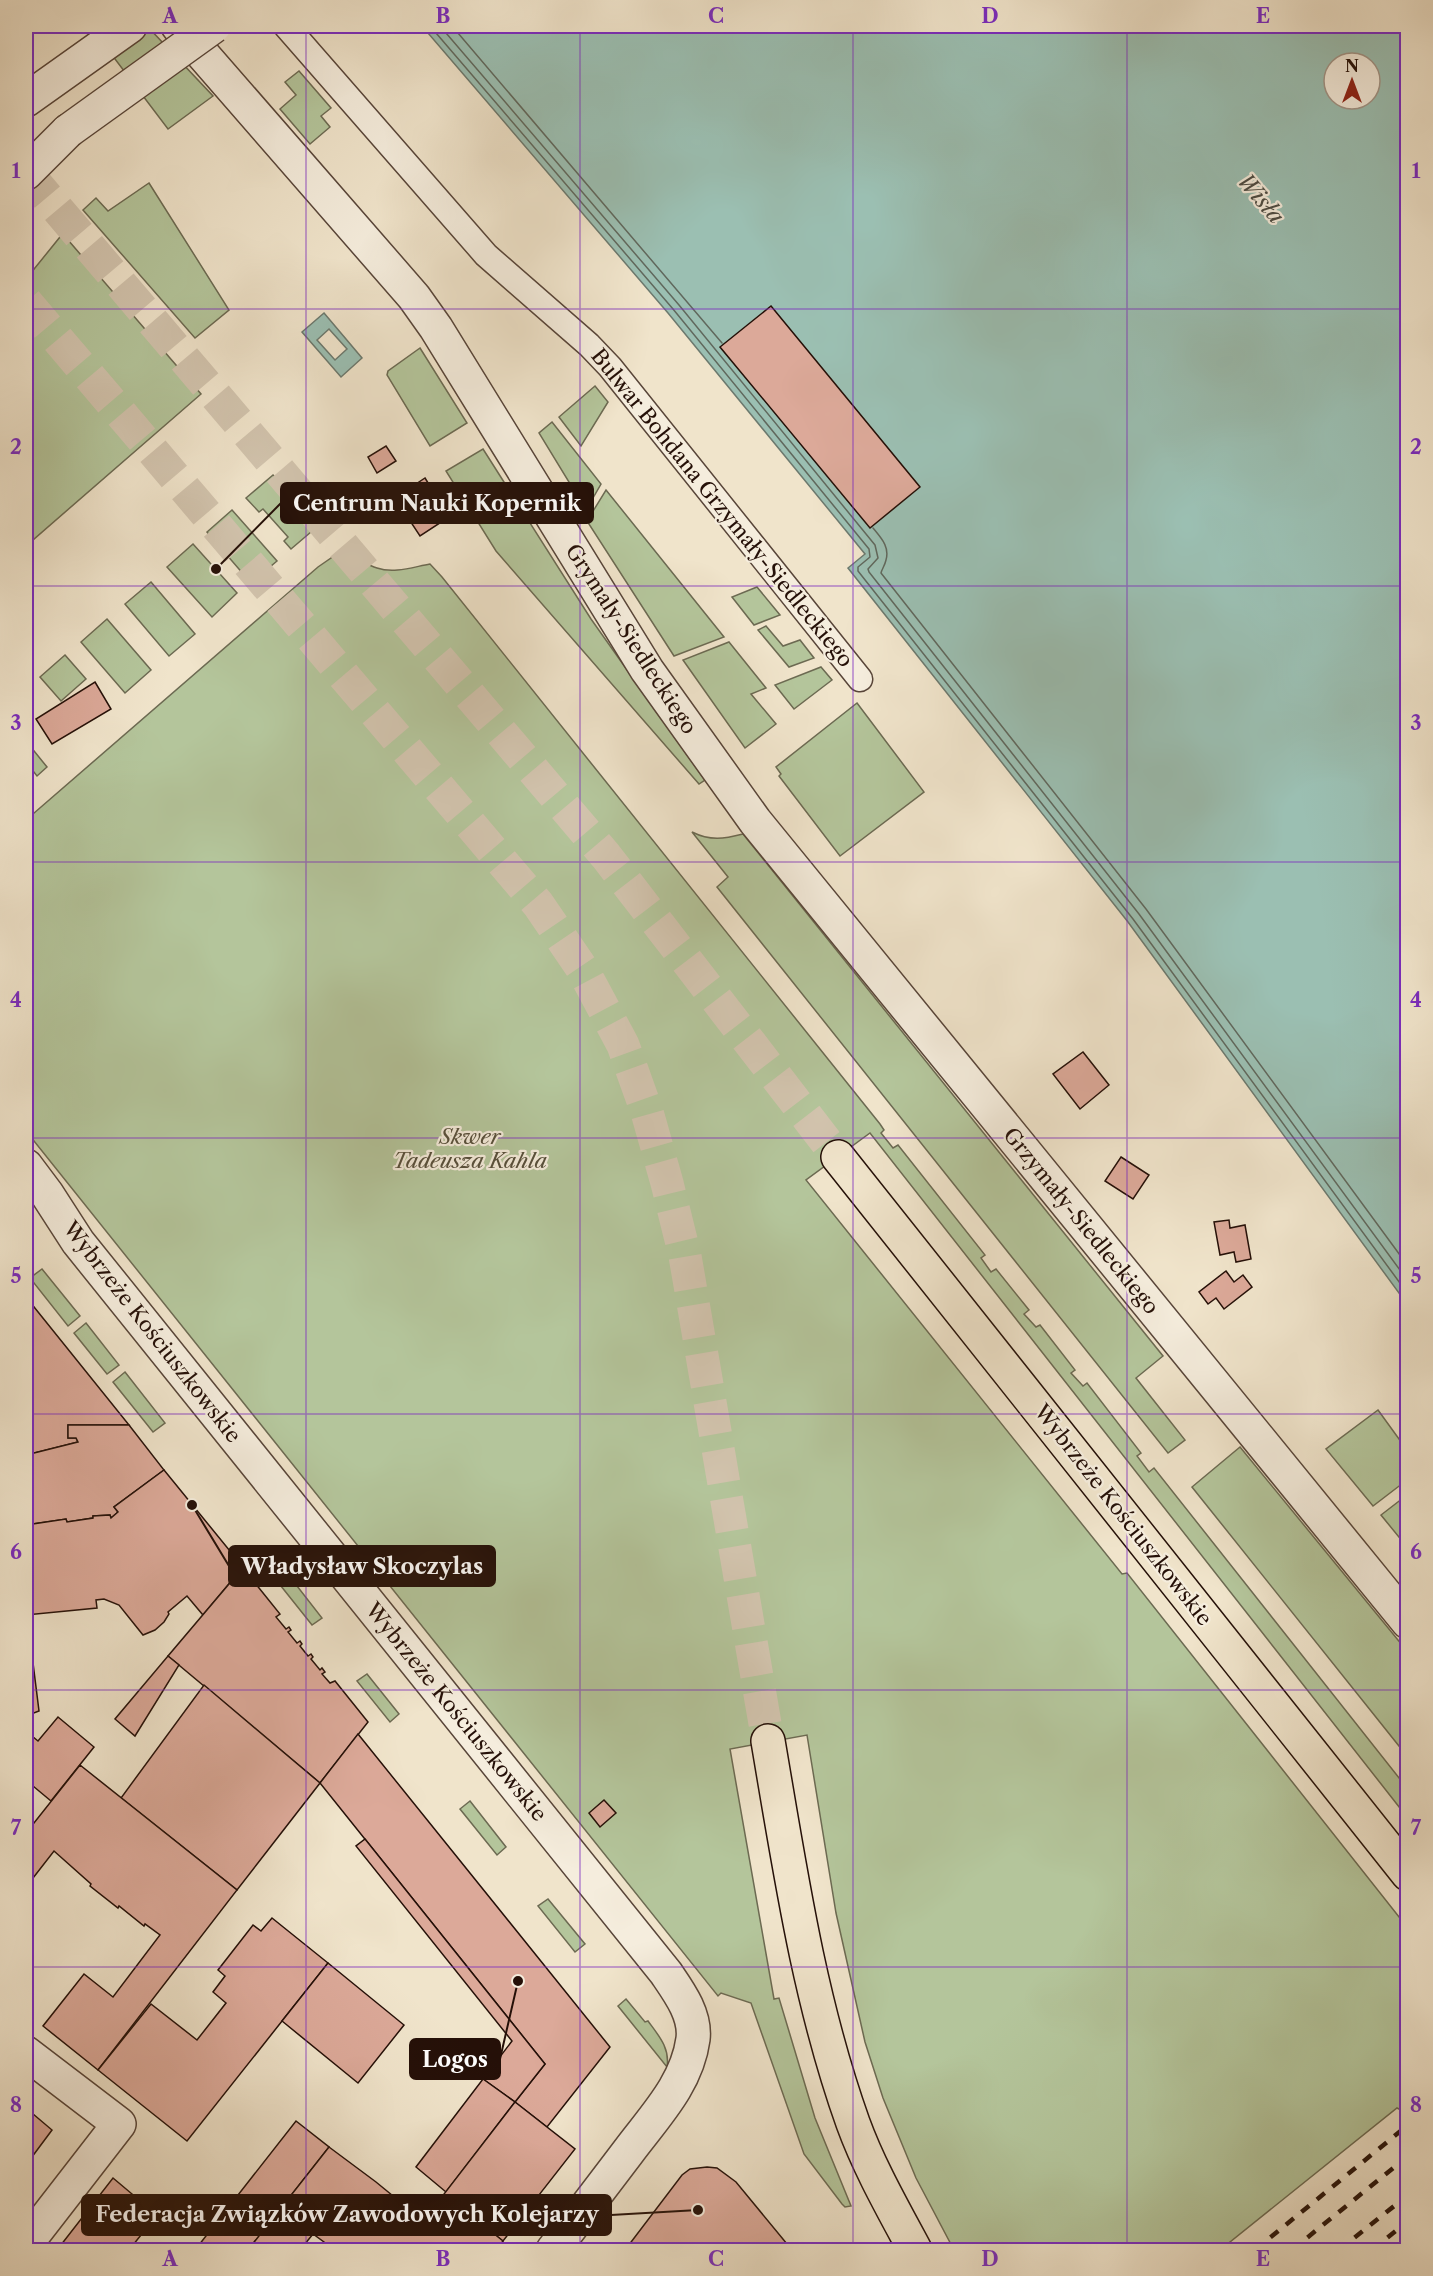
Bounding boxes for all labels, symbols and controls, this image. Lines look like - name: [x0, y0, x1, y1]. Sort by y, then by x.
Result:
- text: A: [161, 4, 178, 28]
- text: B: [436, 4, 451, 28]
- text: C: [708, 4, 724, 28]
- text: D: [981, 4, 999, 28]
- text: E: [1256, 4, 1270, 28]
- north arrow: [1322, 51, 1382, 111]
- text: N: [1345, 56, 1359, 76]
- text: 1: [12, 159, 21, 183]
- text: 1: [1412, 159, 1421, 183]
- water label: Wisła: [1232, 167, 1290, 229]
- street label: Bulwar Bohdana Grzymały-Siedleckiego: [586, 343, 859, 672]
- text: 2: [10, 435, 22, 459]
- text: 2: [1410, 435, 1422, 459]
- callout: Centrum Nauki Kopernik: [281, 483, 593, 523]
- text: Centrum Nauki Kopernik: [293, 490, 582, 517]
- street label: Grymaly-Siedleckiego: [561, 539, 702, 738]
- text: 3: [10, 711, 22, 735]
- text: 3: [1410, 711, 1422, 735]
- text: 4: [10, 988, 22, 1012]
- text: 4: [1410, 988, 1422, 1012]
- street label: Grzymały-Siedleckiego: [998, 1122, 1164, 1319]
- park label: Skwer Tadeusza Kahla: [393, 1124, 548, 1173]
- street label: Wybrzeże Kościuszkowskie: [58, 1215, 247, 1447]
- text: 5: [10, 1264, 22, 1288]
- text: 5: [1410, 1264, 1422, 1288]
- street label: Wybrzeże Kościuszkowskie: [1029, 1398, 1218, 1630]
- text: 6: [10, 1540, 22, 1564]
- text: 6: [1410, 1540, 1422, 1564]
- callout: Władysław Skoczylas: [229, 1546, 495, 1586]
- text: Władysław Skoczylas: [240, 1553, 483, 1580]
- street label: Wybrzeże Kościuszkowskie: [360, 1597, 552, 1826]
- text: 7: [11, 1816, 22, 1840]
- text: 7: [1411, 1816, 1422, 1840]
- callout: Logos: [410, 2039, 500, 2079]
- text: Logos: [422, 2046, 488, 2073]
- text: 8: [10, 2093, 22, 2117]
- text: 8: [1410, 2093, 1422, 2117]
- callout: Federacja Związków Zawodowych Kolejarzy: [82, 2195, 611, 2235]
- text: Federacja Związków Zawodowych Kolejarzy: [95, 2201, 599, 2228]
- text: A: [161, 2247, 178, 2271]
- text: B: [436, 2247, 451, 2271]
- text: C: [708, 2247, 724, 2271]
- text: D: [981, 2247, 999, 2271]
- text: E: [1256, 2247, 1270, 2271]

